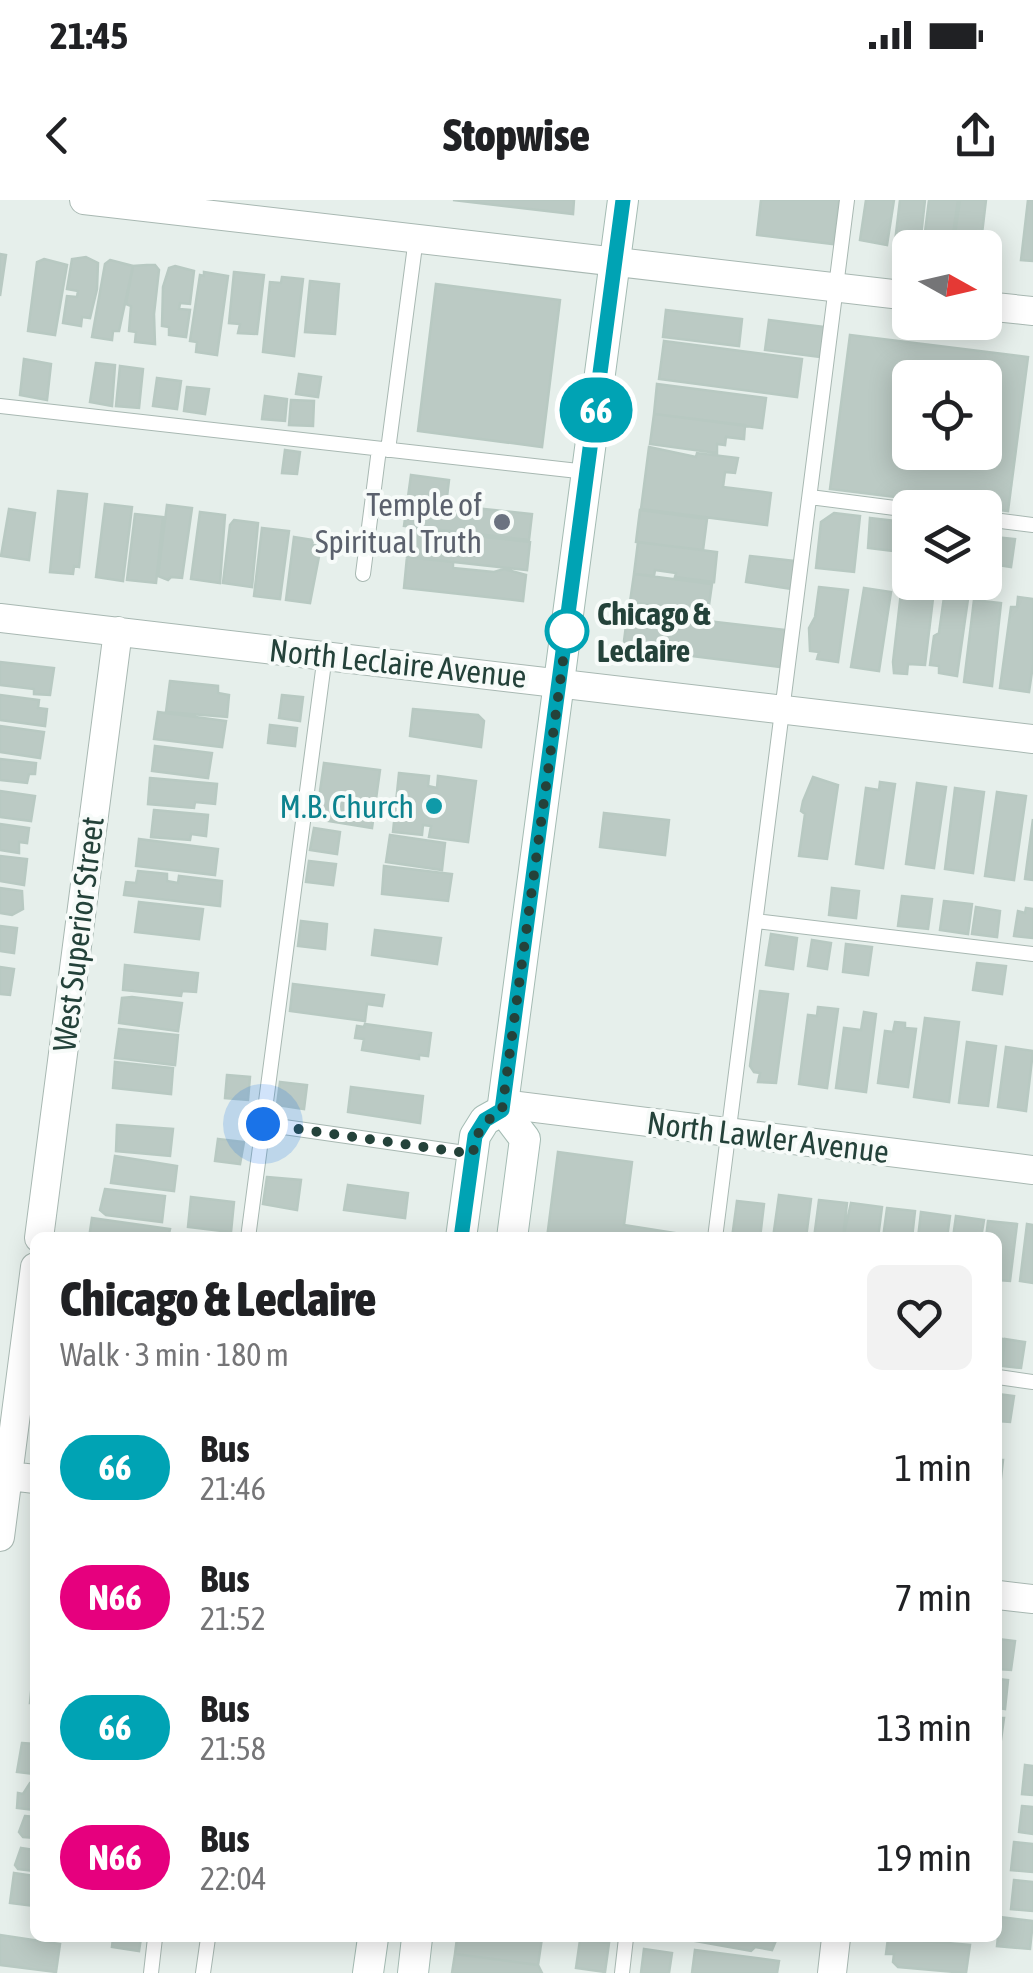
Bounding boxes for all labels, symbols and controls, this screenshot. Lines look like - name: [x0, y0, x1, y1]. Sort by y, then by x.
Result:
- text: 21:45: [50, 14, 128, 57]
- icon: back: [30, 108, 85, 163]
- icon: share: [948, 108, 1003, 163]
- text: Stopwise: [443, 109, 590, 161]
- north arrow: [892, 230, 1002, 340]
- map controls: [892, 230, 1002, 600]
- button: locate: [892, 360, 1002, 470]
- line badge: 66: [551, 378, 641, 442]
- text: 66: [580, 390, 612, 430]
- place label: Temple of Spiritual Truth: [315, 486, 482, 560]
- button: layers: [892, 490, 1002, 600]
- marker: Temple of Spiritual Truth: [491, 511, 513, 533]
- place label: Chicago & Leclaire: [597, 595, 712, 669]
- marker: Chicago & Leclaire: [546, 610, 588, 652]
- street label: North Leclaire Avenue: [268, 631, 528, 695]
- place label: M.B. Church: [279, 788, 414, 825]
- marker: M.B. Church: [423, 795, 445, 817]
- street label: West Superior Street: [45, 815, 111, 1053]
- your location: [238, 1099, 288, 1149]
- street label: North Lawler Avenue: [645, 1104, 891, 1170]
- button: heart: [867, 1265, 972, 1370]
- text: Chicago & Leclaire: [60, 1271, 376, 1326]
- text: Walk · 3 min · 180 m: [60, 1336, 289, 1373]
- text: Bus: [200, 1427, 250, 1470]
- text: 1 min: [894, 1446, 972, 1489]
- text: 66: [99, 1447, 131, 1487]
- text: 21:46: [200, 1470, 266, 1507]
- text: Bus: [200, 1557, 250, 1600]
- text: 7 min: [894, 1576, 972, 1619]
- text: N66: [88, 1577, 142, 1617]
- text: 21:52: [200, 1600, 266, 1637]
- text: Bus: [200, 1687, 250, 1730]
- text: 13 min: [877, 1706, 972, 1749]
- text: 66: [99, 1707, 131, 1747]
- text: 21:58: [200, 1730, 266, 1767]
- text: Bus: [200, 1817, 250, 1860]
- text: 19 min: [877, 1836, 972, 1879]
- text: N66: [88, 1837, 142, 1877]
- text: 22:04: [200, 1860, 267, 1897]

